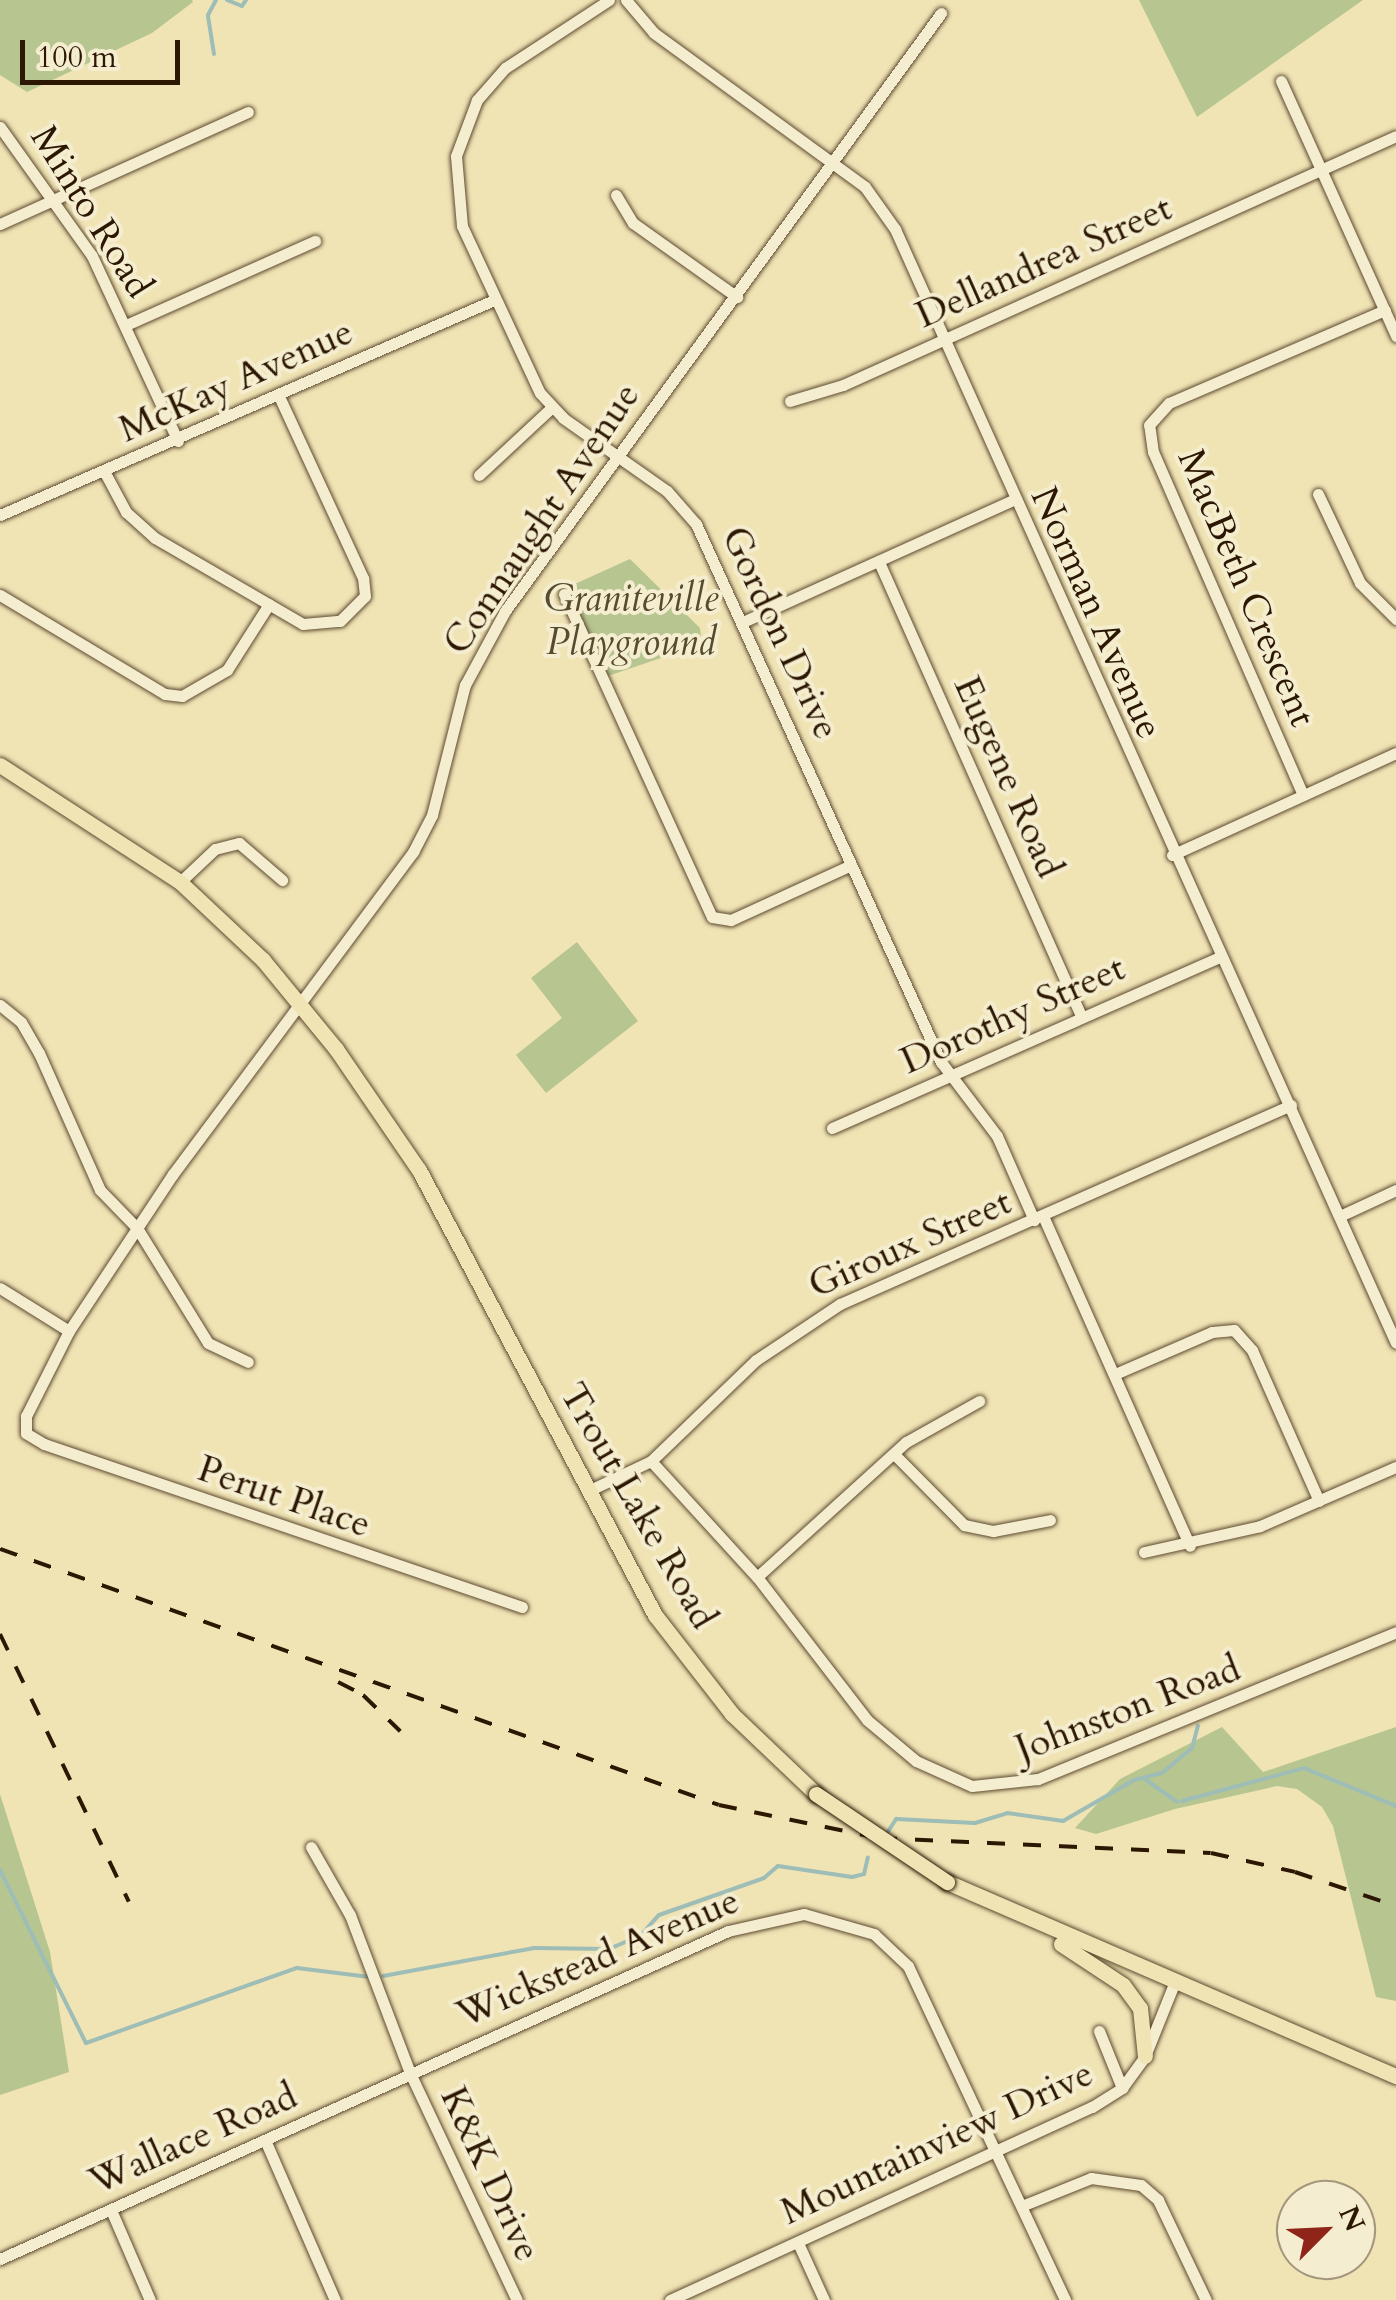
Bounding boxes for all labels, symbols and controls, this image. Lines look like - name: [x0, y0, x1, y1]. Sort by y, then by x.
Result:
- scale bar: [25, 20, 185, 82]
- text: 100 m: [37, 37, 117, 78]
- street label: Minto Road: [20, 118, 162, 306]
- street label: Dellandrea Street: [909, 185, 1179, 339]
- street label: McKay Avenue: [112, 309, 360, 453]
- street label: Connaught Avenue: [434, 375, 650, 663]
- street label: MacBeth Crescent: [1167, 443, 1325, 733]
- street label: Norman Avenue: [1020, 480, 1172, 746]
- street label: Gordon Drive: [711, 520, 849, 746]
- park label: Graniteville Playground: [544, 576, 718, 666]
- street label: Eugene Road: [943, 669, 1073, 885]
- street label: Dorothy Street: [894, 945, 1132, 1085]
- street label: Giroux Street: [802, 1179, 1018, 1309]
- street label: Trout Lake Road: [549, 1375, 727, 1637]
- street label: Perut Place: [192, 1446, 376, 1548]
- street label: Johnston Road: [1009, 1645, 1247, 1773]
- street label: Wickstead Avenue: [450, 1878, 746, 2038]
- street label: Mountainview Drive: [774, 2051, 1100, 2235]
- street label: Wallace Road: [82, 2073, 304, 2205]
- street label: K&K Drive: [430, 2080, 550, 2268]
- north arrow: [1276, 2180, 1376, 2280]
- text: N: [1329, 2200, 1374, 2237]

